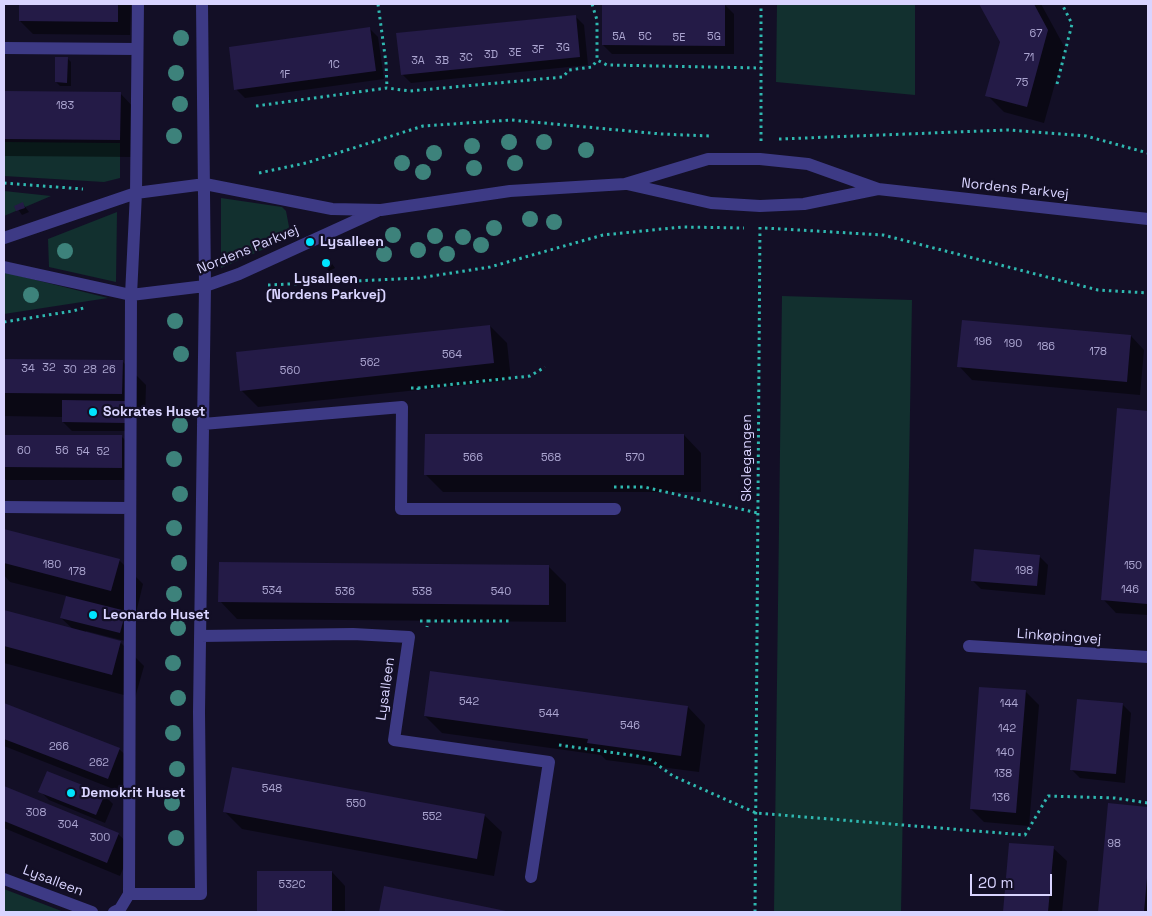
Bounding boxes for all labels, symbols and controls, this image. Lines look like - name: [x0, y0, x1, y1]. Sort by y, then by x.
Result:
- house number: 67: [1030, 27, 1042, 41]
- house number: 5A: [612, 30, 626, 44]
- house number: 5C: [638, 30, 652, 44]
- house number: 5G: [707, 30, 721, 44]
- house number: 5E: [673, 31, 685, 45]
- house number: 3G: [556, 41, 570, 55]
- house number: 3F: [532, 43, 544, 57]
- house number: 3E: [509, 46, 521, 60]
- house number: 3D: [484, 48, 498, 62]
- house number: 3C: [459, 51, 473, 65]
- house number: 71: [1024, 51, 1034, 65]
- house number: 3A: [411, 54, 425, 68]
- house number: 3B: [435, 54, 449, 68]
- house number: 1C: [328, 58, 340, 72]
- house number: 1F: [280, 68, 290, 82]
- house number: 75: [1016, 76, 1028, 90]
- house number: 183: [56, 99, 74, 113]
- street label: Nordens Parkvej: [960, 175, 1070, 203]
- street label: Nordens Parkvej: [195, 222, 301, 278]
- place label: Lysalleen: [320, 234, 384, 250]
- marker: Lysalleen: [304, 236, 316, 248]
- marker: Lysalleen (Nordens Parkvej): [320, 257, 332, 269]
- place label: Lysalleen (Nordens Parkvej): [266, 271, 386, 304]
- house number: 196: [974, 335, 992, 349]
- house number: 190: [1004, 337, 1022, 351]
- house number: 186: [1037, 340, 1055, 354]
- house number: 178: [1089, 345, 1107, 359]
- house number: 564: [442, 348, 462, 362]
- house number: 562: [360, 356, 380, 370]
- house number: 32: [42, 361, 56, 375]
- house number: 34: [21, 362, 35, 376]
- house number: 30: [63, 363, 77, 377]
- house number: 28: [83, 363, 97, 377]
- house number: 26: [102, 363, 116, 377]
- house number: 560: [280, 364, 300, 378]
- place label: Sokrates Huset: [103, 404, 205, 420]
- marker: Sokrates Huset: [87, 406, 99, 418]
- street label: Skolegangen: [739, 414, 755, 502]
- house number: 60: [17, 444, 31, 458]
- house number: 56: [55, 444, 69, 458]
- house number: 54: [76, 445, 90, 459]
- house number: 52: [96, 445, 110, 459]
- house number: 566: [463, 451, 483, 465]
- house number: 568: [541, 451, 561, 465]
- house number: 570: [625, 451, 645, 465]
- house number: 180: [43, 558, 61, 572]
- house number: 150: [1124, 559, 1142, 573]
- house number: 198: [1015, 564, 1033, 578]
- house number: 178: [68, 565, 86, 579]
- house number: 146: [1121, 583, 1139, 597]
- house number: 534: [262, 584, 282, 598]
- house number: 536: [335, 585, 355, 599]
- house number: 538: [412, 585, 432, 599]
- house number: 540: [491, 585, 511, 599]
- place label: Leonardo Huset: [103, 607, 210, 623]
- marker: Leonardo Huset: [87, 609, 99, 621]
- street label: Linkøpingvej: [1016, 626, 1102, 648]
- street label: Lysalleen: [373, 656, 399, 722]
- house number: 542: [459, 695, 479, 709]
- house number: 144: [1000, 697, 1018, 711]
- house number: 544: [539, 707, 559, 721]
- house number: 546: [620, 719, 640, 733]
- house number: 142: [998, 722, 1016, 736]
- house number: 266: [49, 740, 69, 754]
- house number: 140: [996, 746, 1014, 760]
- house number: 262: [89, 756, 109, 770]
- house number: 138: [994, 767, 1012, 781]
- house number: 548: [262, 782, 282, 796]
- place label: Demokrit Huset: [81, 785, 185, 801]
- marker: Demokrit Huset: [65, 787, 77, 799]
- house number: 136: [992, 791, 1010, 805]
- house number: 550: [346, 797, 366, 811]
- house number: 308: [26, 806, 46, 820]
- house number: 552: [422, 810, 442, 824]
- house number: 304: [58, 818, 78, 832]
- house number: 300: [90, 831, 110, 845]
- house number: 98: [1107, 837, 1121, 851]
- street label: Lysalleen: [20, 862, 86, 900]
- scale bar: [972, 864, 1054, 896]
- text: 20 m: [978, 873, 1013, 892]
- house number: 532C: [279, 878, 305, 892]

